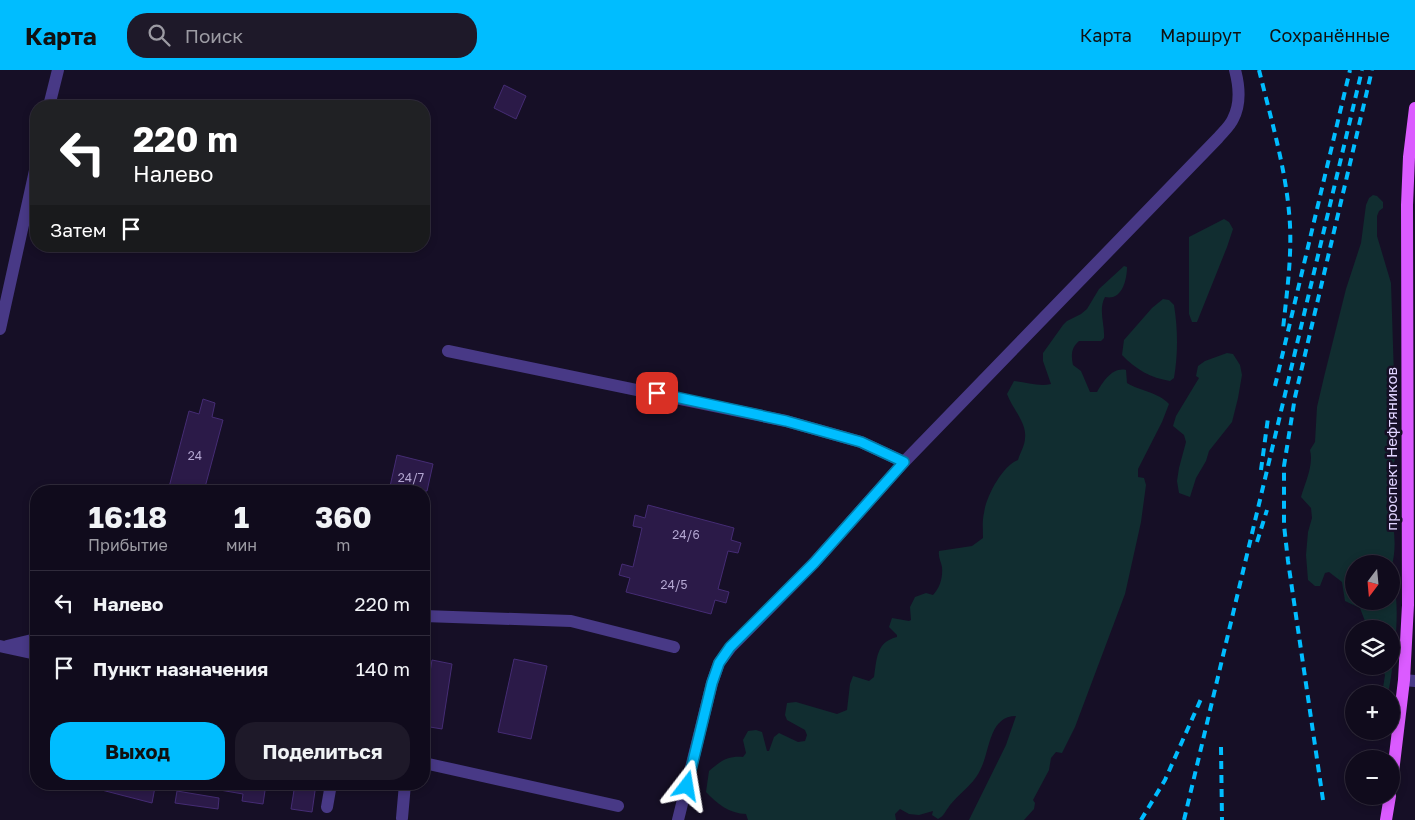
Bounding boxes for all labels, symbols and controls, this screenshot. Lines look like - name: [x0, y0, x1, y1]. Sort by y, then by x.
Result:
- search box: [127, 13, 477, 58]
- text: Карта: [25, 21, 97, 50]
- icon: search: [145, 21, 173, 49]
- text: Поиск: [185, 24, 243, 47]
- text: Карта: [1080, 24, 1132, 46]
- text: Маршрут: [1160, 24, 1241, 46]
- text: Сохранённые: [1269, 24, 1390, 46]
- text: 220 m: [133, 118, 238, 160]
- icon: left: [50, 120, 115, 185]
- text: Налево: [133, 160, 213, 187]
- icon: arrive: [117, 215, 145, 243]
- text: Затем: [50, 218, 107, 241]
- street label: проспект Нефтяников: [1382, 367, 1400, 531]
- pin: [636, 372, 678, 414]
- icon: arrive: [643, 379, 671, 407]
- house number: 24: [188, 448, 202, 463]
- house number: 24/7: [398, 470, 424, 485]
- text: 16:18: [89, 499, 167, 535]
- text: 1: [234, 499, 249, 535]
- text: 360: [315, 499, 372, 535]
- house number: 24/6: [672, 527, 700, 542]
- text: Прибытие: [88, 535, 168, 555]
- text: мин: [226, 535, 257, 555]
- text: m: [336, 535, 351, 555]
- north arrow: [1345, 555, 1400, 610]
- map controls: [1345, 555, 1400, 805]
- house number: 24/5: [660, 577, 688, 592]
- icon: left: [50, 589, 78, 617]
- text: Налево: [93, 592, 163, 615]
- text: 220 m: [355, 592, 410, 615]
- button: layers: [1345, 620, 1400, 675]
- icon: arrive: [50, 654, 78, 682]
- text: Пункт назначения: [93, 657, 268, 680]
- text: 140 m: [356, 657, 410, 680]
- button: +: [1345, 685, 1400, 740]
- button: Выход: [50, 722, 225, 780]
- button: Поделиться: [235, 722, 410, 780]
- button: −: [1345, 750, 1400, 805]
- position arrow: [660, 759, 712, 811]

